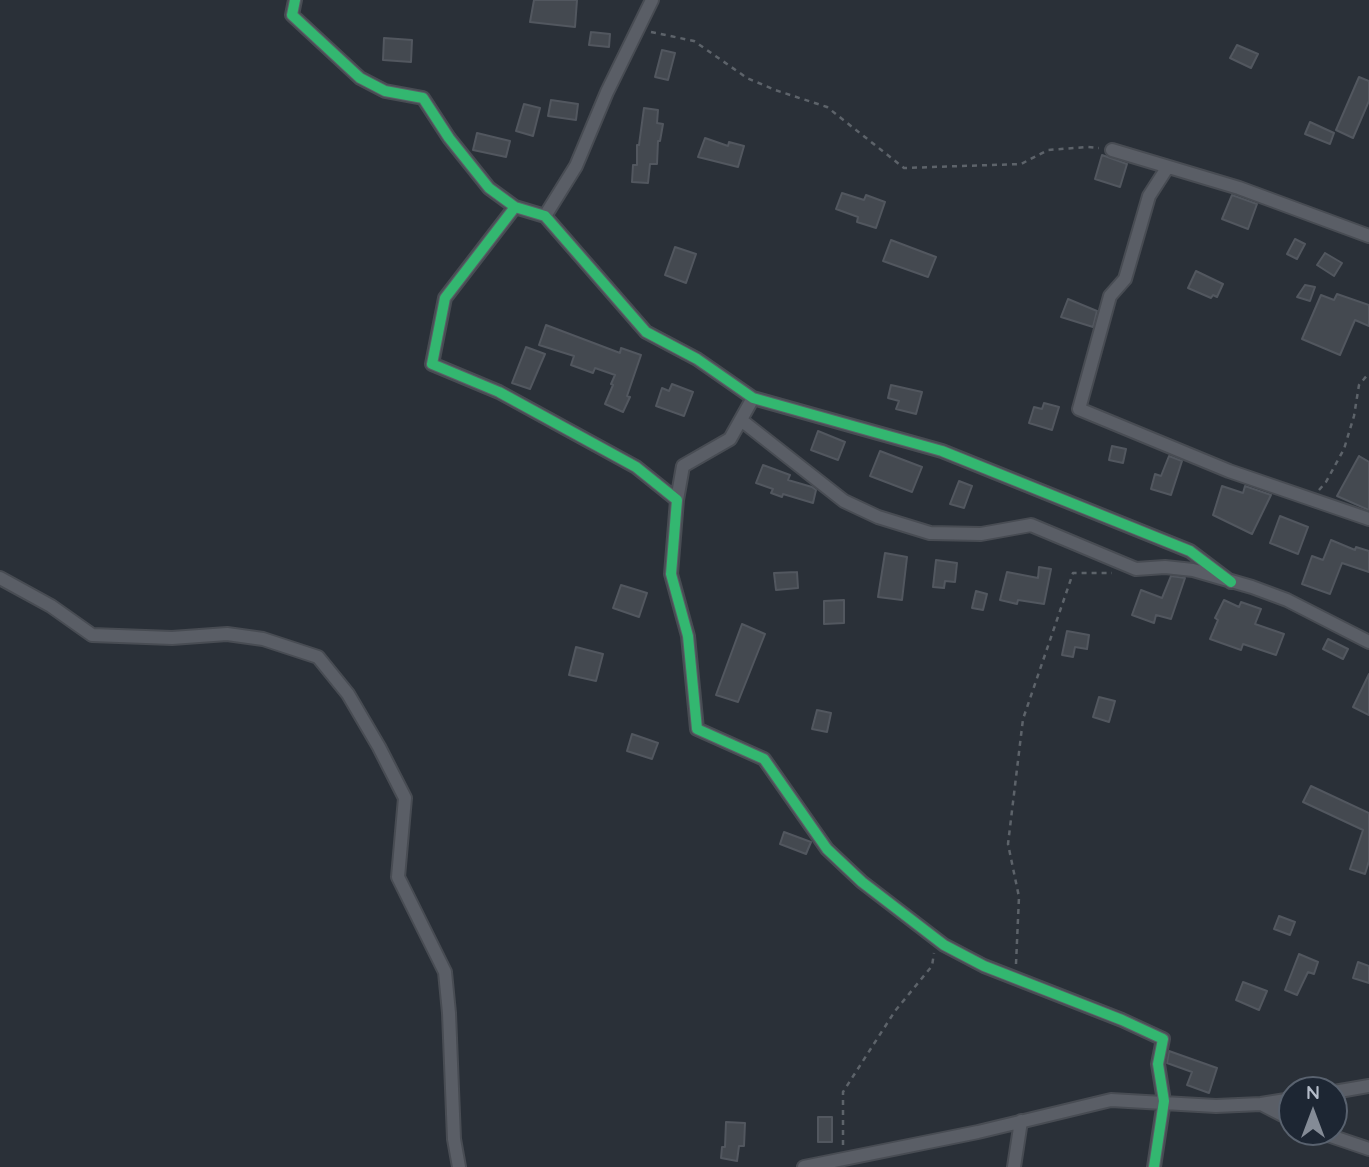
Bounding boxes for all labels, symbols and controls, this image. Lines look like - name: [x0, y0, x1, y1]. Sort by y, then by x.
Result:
- north arrow: [1278, 1076, 1348, 1146]
- text: N: [1306, 1080, 1320, 1104]

